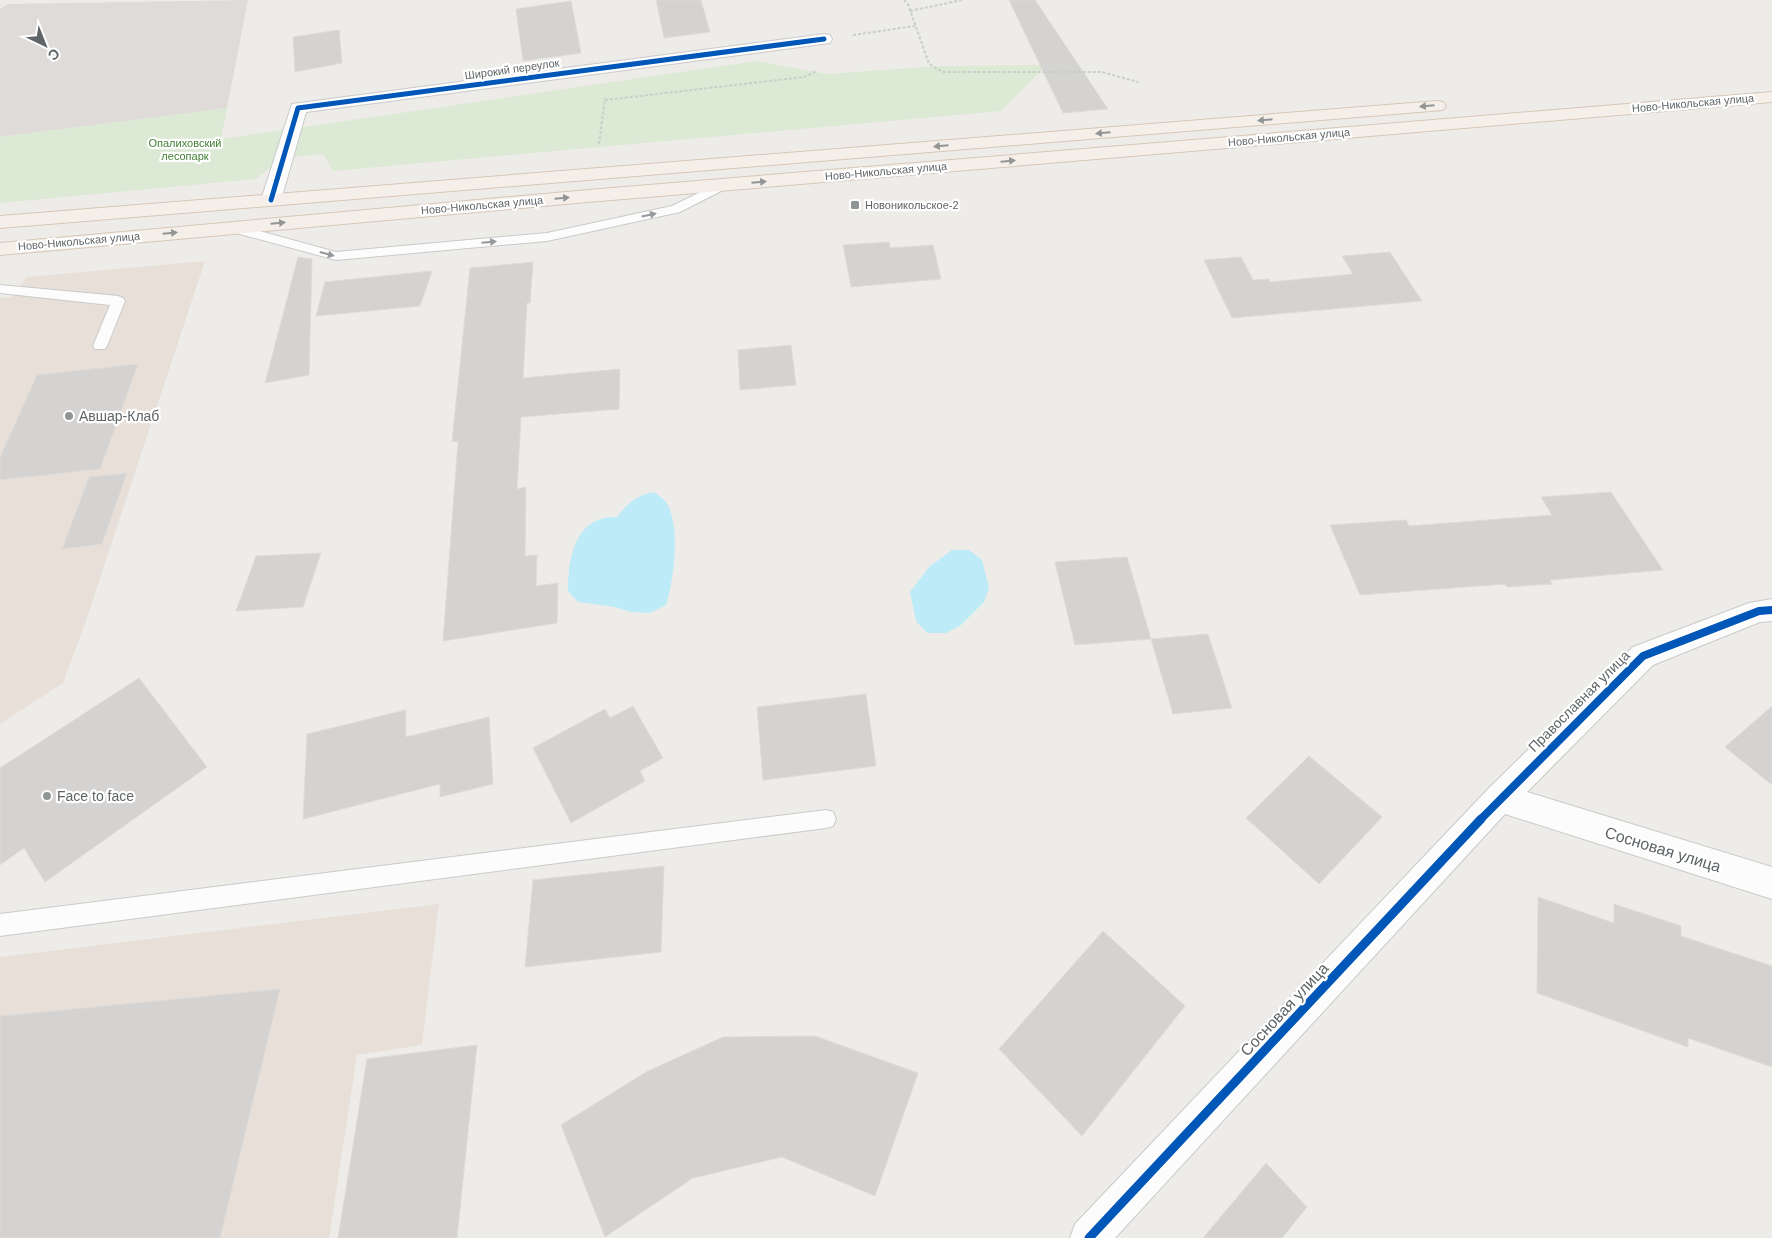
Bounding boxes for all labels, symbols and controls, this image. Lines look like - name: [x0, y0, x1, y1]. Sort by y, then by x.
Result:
- north arrow: [20, 20, 70, 70]
- text: С: [45, 45, 63, 64]
- street label: Широкий переулок: [464, 56, 560, 82]
- street label: Ново-Никольская улица: [1631, 92, 1755, 114]
- one-way arrow: [1419, 103, 1435, 111]
- one-way arrow: [1257, 116, 1273, 124]
- street label: Ново-Никольская улица: [1227, 126, 1351, 148]
- one-way arrow: [1095, 129, 1111, 137]
- park label: Опалиховский лесопарк: [148, 137, 222, 162]
- one-way arrow: [933, 143, 949, 151]
- one-way arrow: [1000, 157, 1016, 165]
- street label: Ново-Никольская улица: [824, 160, 948, 182]
- one-way arrow: [751, 177, 767, 185]
- street label: Ново-Никольская улица: [420, 194, 544, 216]
- one-way arrow: [554, 194, 570, 202]
- marker: Новоникольское-2: [849, 199, 861, 211]
- place label: Новоникольское-2: [865, 199, 959, 211]
- one-way arrow: [641, 211, 656, 219]
- one-way arrow: [270, 219, 286, 227]
- one-way arrow: [163, 228, 179, 236]
- street label: Ново-Никольская улица: [17, 230, 141, 252]
- one-way arrow: [481, 238, 497, 246]
- one-way arrow: [320, 250, 335, 258]
- place label: Авшар-Клаб: [79, 408, 159, 424]
- marker: Авшар-Клаб: [63, 410, 75, 422]
- street label: Православная улица: [1525, 647, 1633, 755]
- place label: Face to face: [57, 788, 134, 804]
- marker: Face to face: [41, 790, 53, 802]
- street label: Сосновая улица: [1603, 824, 1723, 875]
- street label: Сосновая улица: [1237, 959, 1332, 1059]

